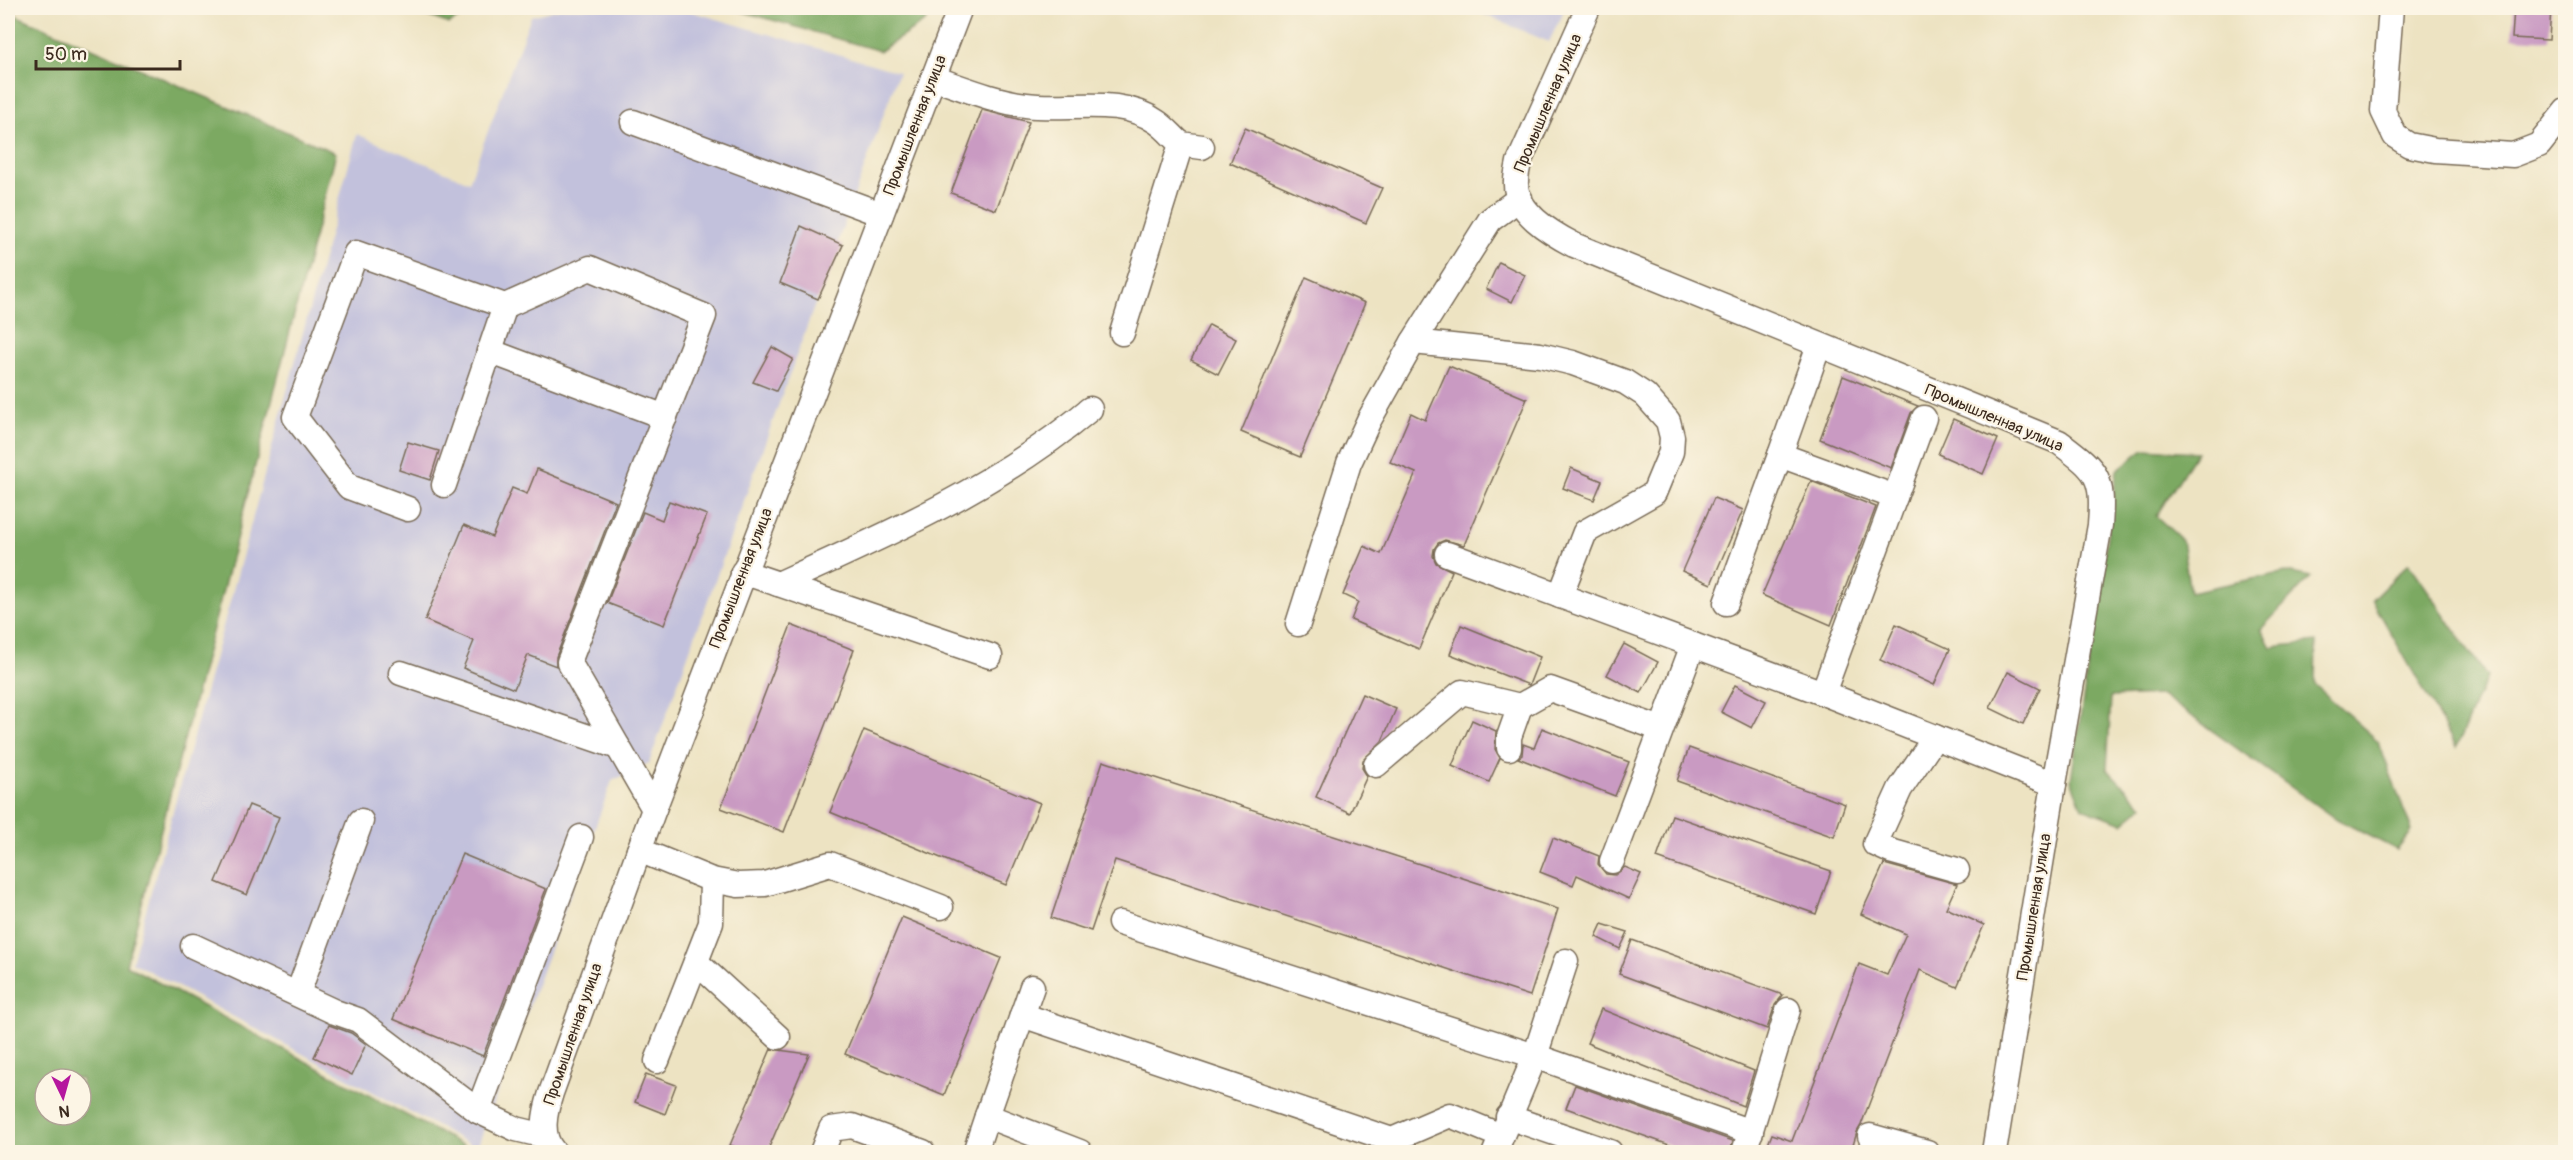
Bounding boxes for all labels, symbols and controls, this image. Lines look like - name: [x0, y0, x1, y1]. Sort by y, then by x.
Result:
- street label: Промышленная улица: [1510, 31, 1586, 175]
- scale bar: [36, 33, 180, 71]
- text: 50 m: [45, 43, 87, 66]
- street label: Промышленная улица: [879, 52, 951, 198]
- street label: Промышленная улица: [1922, 380, 2066, 456]
- street label: Промышленная улица: [705, 505, 777, 651]
- street label: Промышленная улица: [2013, 832, 2055, 982]
- street label: Промышленная улица: [539, 961, 607, 1107]
- north arrow: [33, 1067, 93, 1127]
- text: N: [58, 1101, 70, 1121]

